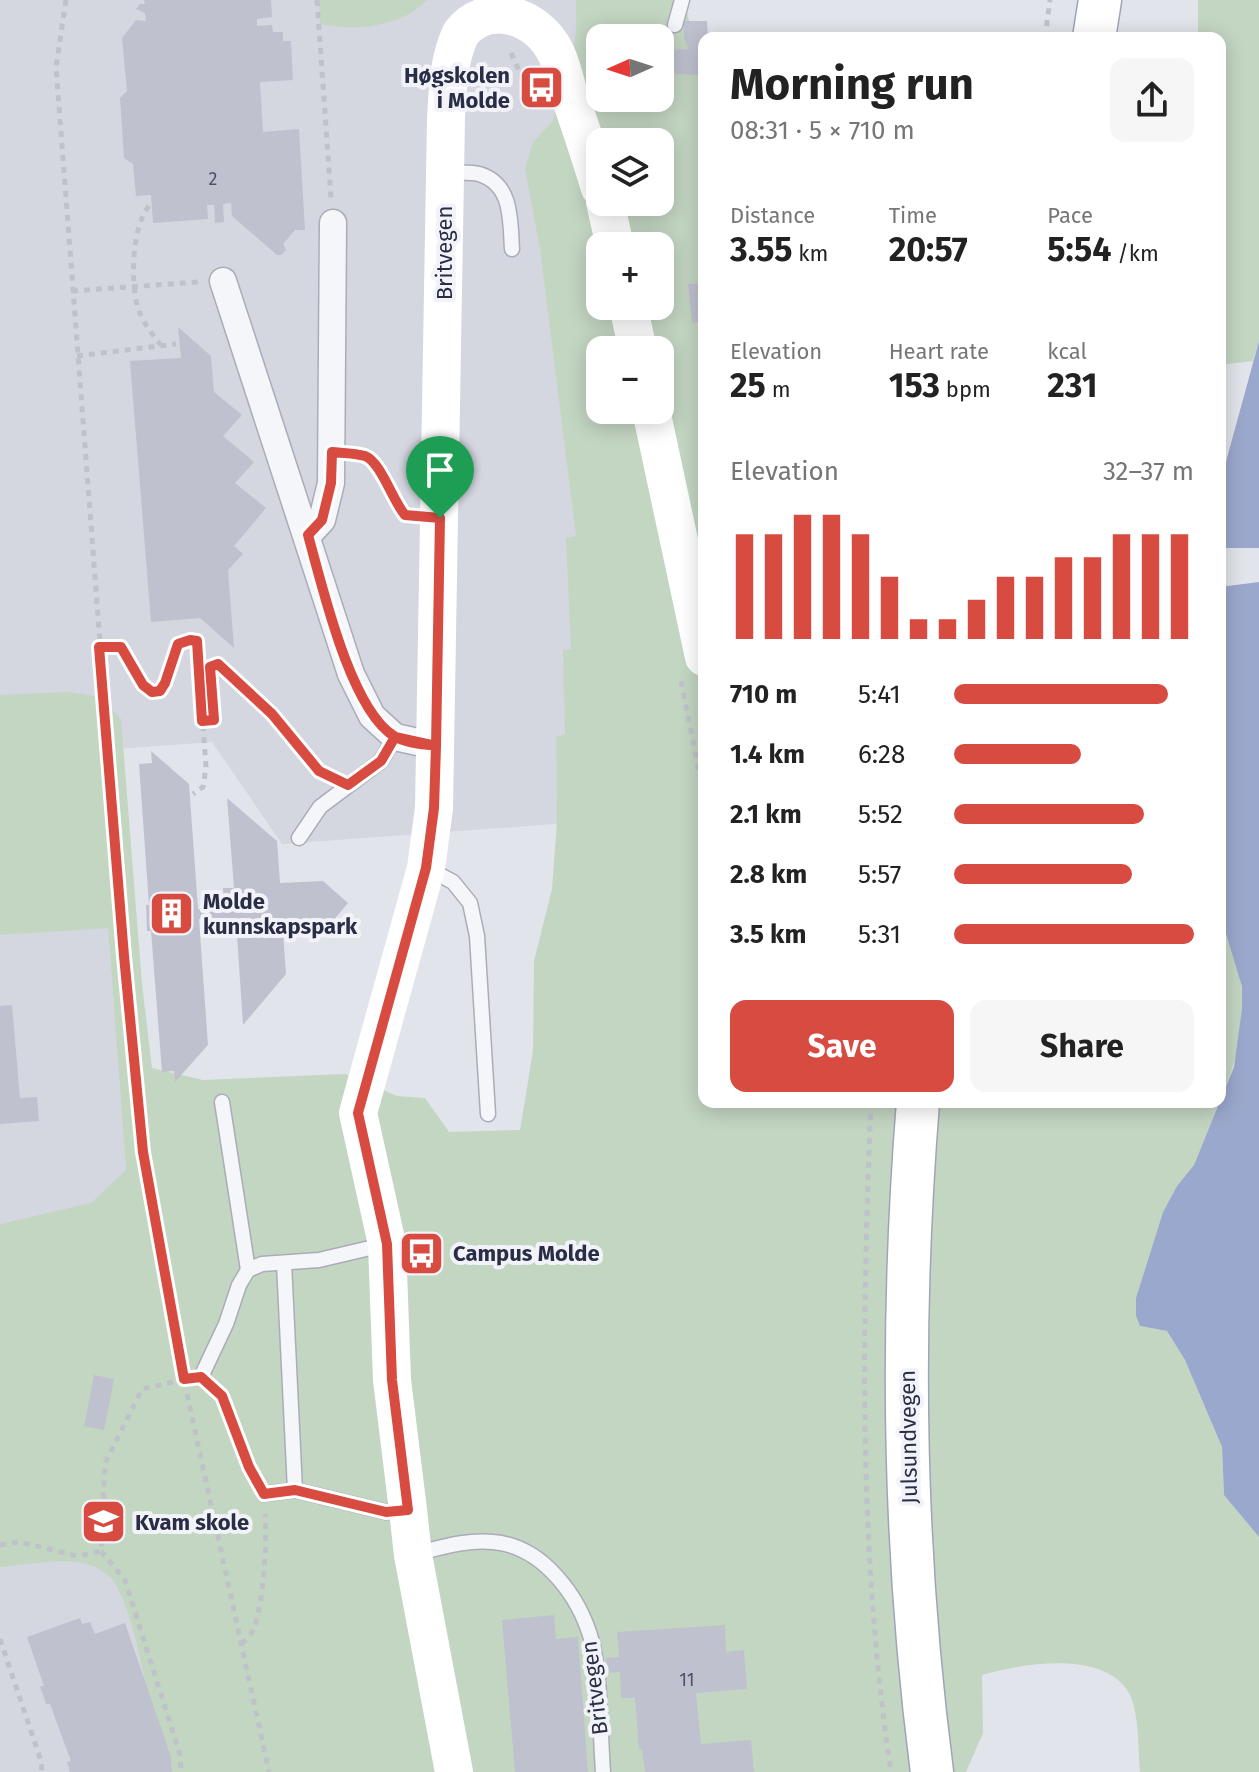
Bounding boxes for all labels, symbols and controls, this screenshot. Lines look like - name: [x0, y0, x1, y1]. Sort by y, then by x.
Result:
- north arrow: [586, 24, 674, 112]
- map controls: [586, 24, 674, 424]
- text: Morning run: [730, 58, 974, 111]
- button: share: [1110, 58, 1194, 142]
- place label: Høgskolen i Molde: [404, 62, 510, 114]
- bus stop icon: Høgskolen i Molde: [517, 64, 565, 112]
- text: 08:31 · 5 × 710 m: [730, 115, 915, 146]
- button: layers: [586, 128, 674, 216]
- house number: 2: [209, 168, 218, 190]
- text: Distance: [730, 202, 815, 229]
- text: Time: [889, 202, 937, 229]
- text: Pace: [1047, 202, 1093, 229]
- street label: Britvegen: [431, 206, 458, 300]
- text: 3.55: [730, 229, 792, 270]
- text: 20:57: [889, 229, 968, 270]
- text: 5:54: [1047, 229, 1111, 270]
- button: +: [586, 232, 674, 320]
- text: km: [792, 240, 828, 267]
- text: /km: [1111, 240, 1159, 267]
- button: −: [586, 336, 674, 424]
- text: Elevation: [730, 338, 822, 365]
- text: Heart rate: [889, 338, 989, 365]
- text: kcal: [1047, 338, 1087, 365]
- text: 25: [730, 365, 766, 406]
- text: 153: [889, 365, 940, 406]
- text: 231: [1047, 365, 1097, 406]
- text: m: [766, 376, 791, 403]
- text: bpm: [940, 376, 991, 403]
- pin: [406, 436, 474, 518]
- icon: arrive: [418, 448, 462, 492]
- text: Elevation: [730, 456, 839, 487]
- text: 32–37 m: [1103, 456, 1194, 487]
- text: 710 m: [730, 679, 797, 710]
- text: 5:41: [858, 679, 901, 710]
- text: 1.4 km: [730, 739, 805, 770]
- text: 6:28: [858, 739, 905, 770]
- text: 2.1 km: [730, 799, 802, 830]
- text: 5:52: [858, 799, 903, 830]
- text: 2.8 km: [730, 859, 807, 890]
- text: 5:57: [858, 859, 901, 890]
- place label: Molde kunnskapspark: [203, 888, 358, 940]
- building icon: Molde kunnskapspark: [148, 890, 196, 938]
- text: 3.5 km: [730, 919, 806, 950]
- text: 5:31: [858, 919, 901, 950]
- button: Save: [730, 1000, 954, 1092]
- button: Share: [970, 1000, 1194, 1092]
- bus stop icon: Campus Molde: [398, 1229, 446, 1277]
- place label: Campus Molde: [453, 1240, 600, 1267]
- street label: Julsundvegen: [894, 1370, 923, 1504]
- school or university icon: Kvam skole: [80, 1498, 128, 1546]
- place label: Kvam skole: [135, 1509, 249, 1536]
- street label: Britvegen: [575, 1639, 614, 1737]
- house number: 11: [679, 1669, 695, 1691]

